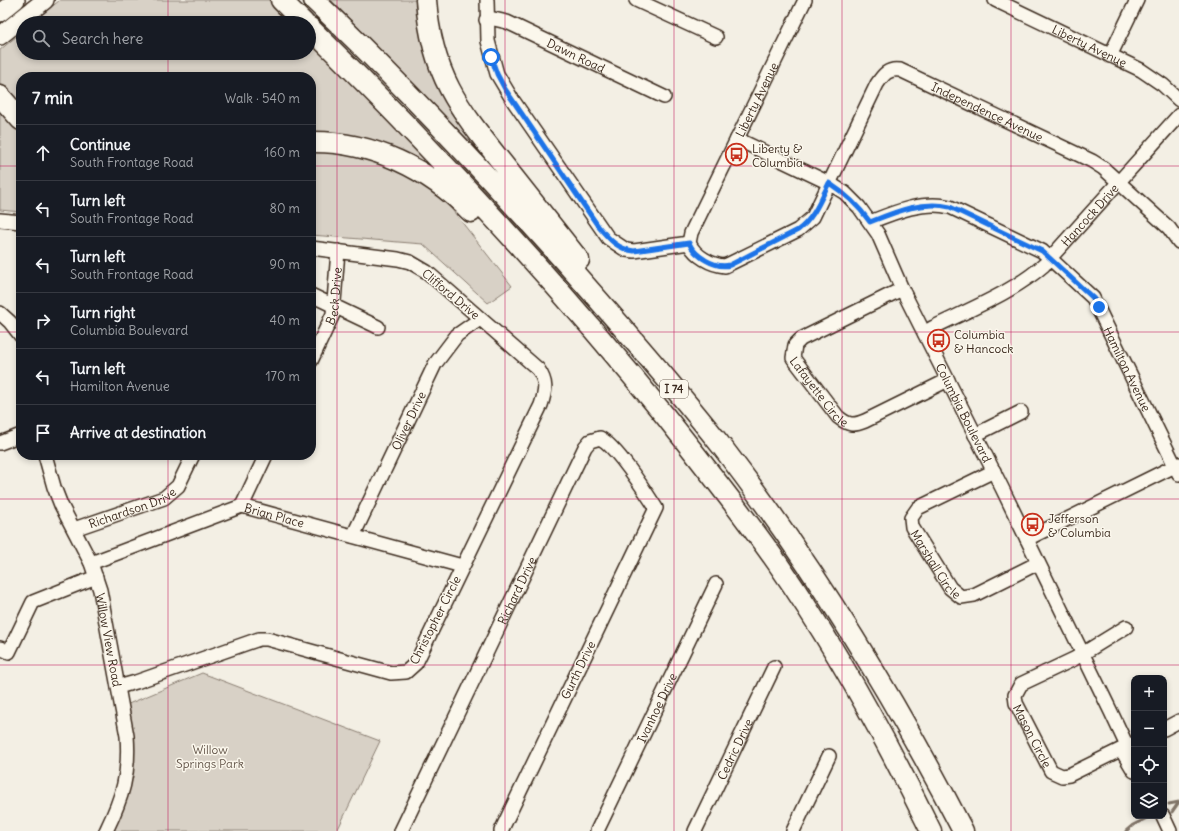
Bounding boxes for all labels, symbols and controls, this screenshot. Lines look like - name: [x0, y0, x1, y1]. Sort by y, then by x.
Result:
- search box: [16, 16, 316, 60]
- street label: Liberty Avenue: [1050, 21, 1130, 70]
- icon: search: [30, 27, 52, 49]
- text: Search here: [62, 29, 143, 48]
- street label: Dawn Road: [545, 35, 608, 75]
- route start: [482, 48, 500, 66]
- street label: Liberty Avenue: [732, 60, 781, 139]
- street label: Independence Avenue: [929, 79, 1046, 144]
- text: 7 min: [32, 87, 73, 109]
- text: Walk · 540 m: [225, 90, 300, 107]
- text: Continue: [70, 135, 131, 154]
- place label: Liberty & Columbia: [752, 141, 803, 170]
- icon: ahead: [32, 142, 54, 164]
- bus stop icon: Liberty & Columbia: [724, 142, 750, 168]
- text: 160 m: [264, 144, 300, 161]
- text: South Frontage Road: [70, 154, 193, 171]
- street label: Hancock Drive: [1058, 180, 1121, 249]
- text: Turn left: [70, 191, 125, 210]
- icon: left: [32, 198, 54, 220]
- text: 80 m: [269, 200, 300, 217]
- text: South Frontage Road: [70, 210, 193, 227]
- text: Turn left: [70, 247, 125, 266]
- icon: left: [32, 254, 54, 276]
- text: 90 m: [269, 256, 300, 273]
- text: South Frontage Road: [70, 266, 193, 283]
- street label: Clifford Drive: [419, 266, 483, 322]
- street label: Beck Drive: [322, 267, 344, 327]
- route end: [1090, 298, 1108, 316]
- text: Turn right: [70, 303, 135, 322]
- icon: right: [32, 310, 54, 332]
- text: 40 m: [269, 312, 300, 329]
- text: Columbia Boulevard: [70, 322, 188, 339]
- street label: Hamilton Avenue: [1101, 324, 1155, 414]
- place label: Columbia & Hancock: [954, 327, 1013, 356]
- bus stop icon: Columbia & Hancock: [925, 328, 951, 354]
- street label: Lafayette Circle: [787, 354, 851, 430]
- text: Turn left: [70, 359, 125, 378]
- street label: Columbia Boulevard: [933, 360, 995, 465]
- icon: left: [32, 366, 54, 388]
- text: 170 m: [265, 368, 300, 385]
- text: Hamilton Avenue: [70, 378, 170, 395]
- road number: I 74: [660, 380, 688, 398]
- street label: Oliver Drive: [388, 389, 428, 452]
- icon: arrive: [32, 422, 54, 444]
- text: Arrive at destination: [70, 423, 206, 442]
- street label: Richardson Drive: [86, 484, 179, 531]
- street label: Brian Place: [243, 500, 306, 530]
- place label: Jefferson & Columbia: [1048, 511, 1111, 540]
- bus stop icon: Jefferson & Columbia: [1019, 512, 1045, 538]
- street label: Marshall Circle: [908, 527, 964, 602]
- street label: Richard Drive: [494, 554, 539, 627]
- street label: Christopher Circle: [406, 573, 464, 667]
- street label: Willow View Road: [93, 592, 125, 688]
- street label: Gurth Drive: [557, 638, 599, 702]
- street label: Ivanhoe Drive: [633, 670, 680, 745]
- map controls: [1131, 675, 1167, 819]
- button: +: [1131, 675, 1167, 711]
- street label: Mason Circle: [1010, 701, 1055, 770]
- button: −: [1131, 711, 1167, 747]
- street label: Cedric Drive: [713, 716, 756, 782]
- park label: Willow Springs Park: [176, 742, 244, 771]
- button: locate: [1131, 747, 1167, 783]
- button: layers: [1131, 783, 1167, 819]

